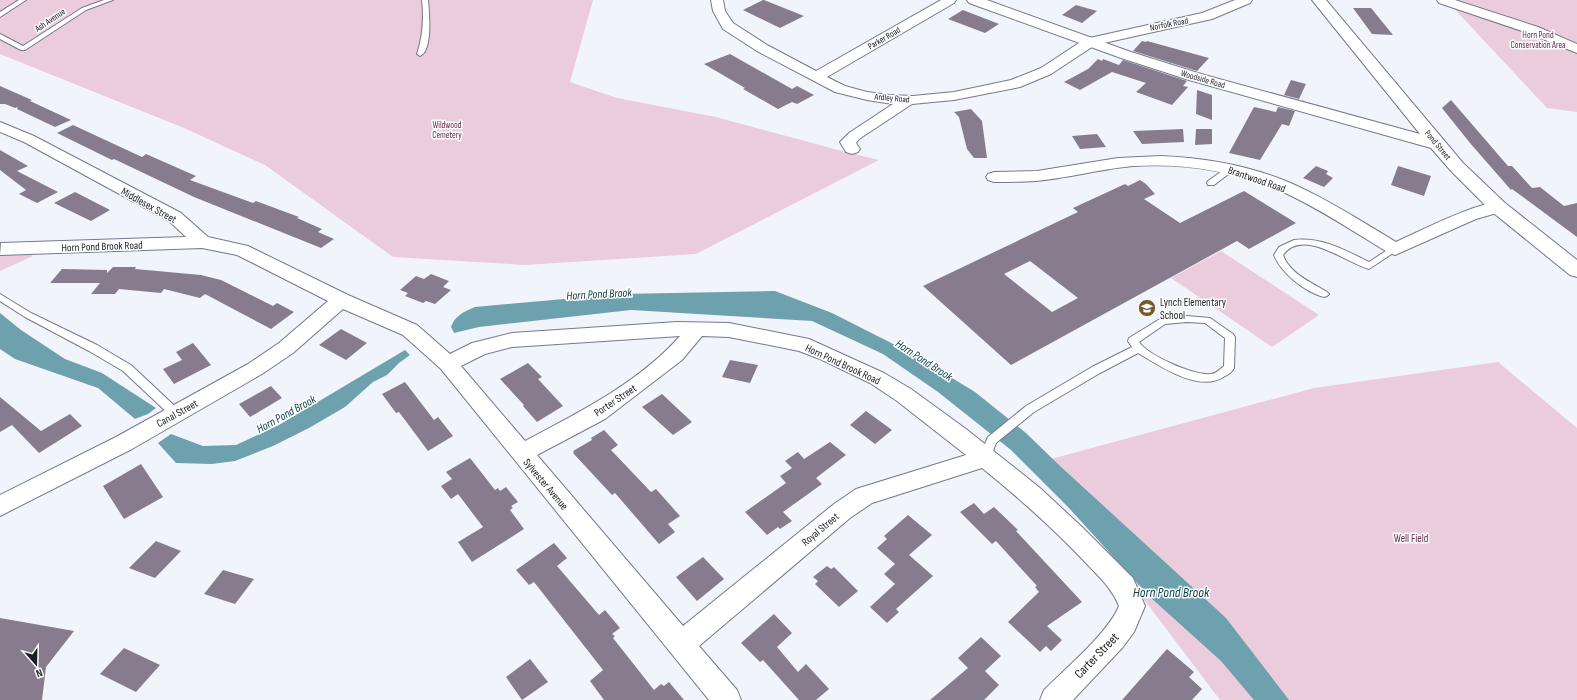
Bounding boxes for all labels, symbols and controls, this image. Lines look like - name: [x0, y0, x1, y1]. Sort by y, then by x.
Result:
- street label: Ash Avenue: [32, 6, 68, 35]
- street label: Norfolk Road: [1149, 15, 1189, 34]
- street label: Parker Road: [866, 25, 903, 52]
- park label: Horn Pond Conservation Area: [1510, 30, 1566, 51]
- street label: Woodside Road: [1179, 68, 1227, 91]
- street label: Ardley Road: [873, 91, 910, 106]
- park label: Wildwood Cemetery: [432, 120, 462, 141]
- street label: Pond Street: [1422, 128, 1453, 163]
- street label: Brantwood Road: [1226, 164, 1288, 196]
- street label: Middlesex Street: [119, 185, 179, 226]
- street label: Horn Pond Brook Road: [61, 239, 143, 254]
- water label: Horn Pond Brook: [566, 285, 633, 304]
- place label: Lynch Elementary School: [1160, 296, 1227, 322]
- school or university icon: Lynch Elementary School: [1137, 298, 1157, 318]
- water label: Horn Pond Brook: [892, 336, 956, 385]
- street label: Horn Pond Brook Road: [803, 341, 883, 388]
- street label: Porter Street: [592, 381, 639, 419]
- water label: Horn Pond Brook: [254, 392, 319, 437]
- street label: Canal Street: [154, 396, 201, 430]
- street label: Sylvester Avenue: [520, 456, 571, 513]
- street label: Royal Street: [799, 510, 842, 549]
- park label: Well Field: [1394, 532, 1429, 545]
- water label: Horn Pond Brook: [1133, 584, 1210, 601]
- street label: Carter Street: [1071, 630, 1122, 682]
- north arrow: [16, 644, 56, 684]
- text: N: [34, 666, 44, 680]

